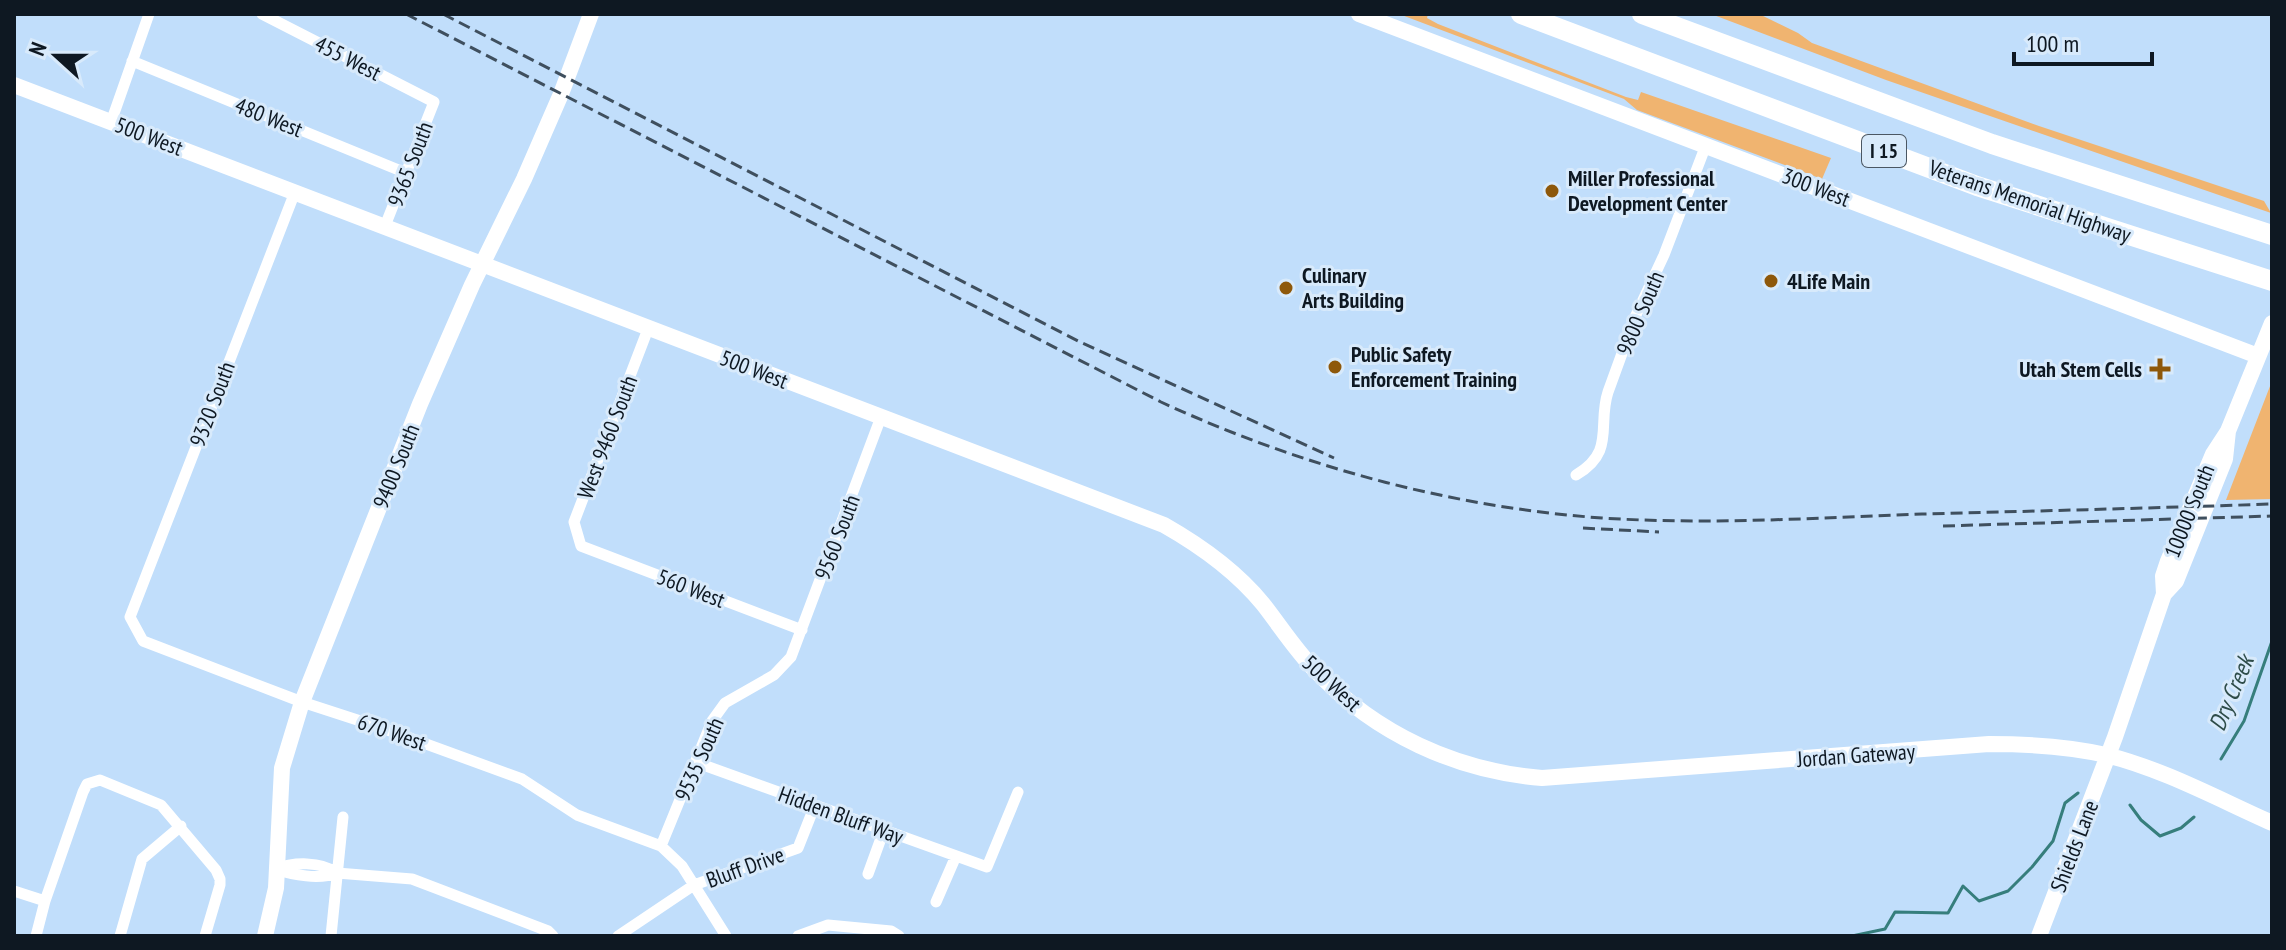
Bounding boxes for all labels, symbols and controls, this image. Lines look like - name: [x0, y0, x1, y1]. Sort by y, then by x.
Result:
- north arrow: [16, 16, 96, 96]
- scale bar: [2014, 16, 2152, 66]
- text: 100 m: [2026, 28, 2079, 59]
- street label: 455 West: [310, 30, 386, 86]
- text: N: [22, 38, 53, 59]
- street label: 480 West: [231, 91, 307, 143]
- street label: 500 West: [111, 110, 187, 162]
- street label: 9365 South: [381, 118, 439, 210]
- road number: I 15: [1862, 135, 1906, 167]
- street label: Veterans Memorial Highway: [1924, 153, 2135, 249]
- street label: 300 West: [1778, 161, 1854, 213]
- place label: Miller Professional Development Center: [1568, 164, 1728, 217]
- marker: Miller Professional Development Center: [1543, 182, 1561, 200]
- place label: Culinary Arts Building: [1301, 261, 1404, 314]
- street label: 9800 South: [1610, 267, 1670, 359]
- place label: 4Life Main: [1787, 267, 1870, 295]
- marker: 4Life Main: [1762, 272, 1780, 290]
- marker: Culinary Arts Building: [1277, 279, 1295, 297]
- place label: Public Safety Enforcement Training: [1351, 340, 1517, 393]
- street label: 500 West: [716, 343, 792, 395]
- place label: Utah Stem Cells: [2019, 355, 2142, 383]
- street label: 9320 South: [183, 358, 241, 450]
- marker: Public Safety Enforcement Training: [1326, 358, 1344, 376]
- marker: Utah Stem Cells: [2149, 358, 2171, 380]
- street label: West 9460 South: [571, 371, 643, 503]
- street label: 9400 South: [366, 420, 426, 512]
- street label: 10000 South: [2158, 460, 2220, 562]
- street label: 9560 South: [808, 491, 866, 583]
- street label: 560 West: [653, 562, 729, 614]
- water label: Dry Creek: [2201, 648, 2262, 735]
- street label: 500 West: [1297, 649, 1367, 717]
- street label: 670 West: [354, 707, 430, 757]
- street label: 9535 South: [668, 713, 730, 805]
- street label: Jordan Gateway: [1795, 737, 1917, 773]
- street label: Hidden Bluff Way: [775, 779, 908, 851]
- street label: Shields Lane: [2044, 796, 2104, 896]
- street label: Bluff Drive: [702, 840, 788, 894]

